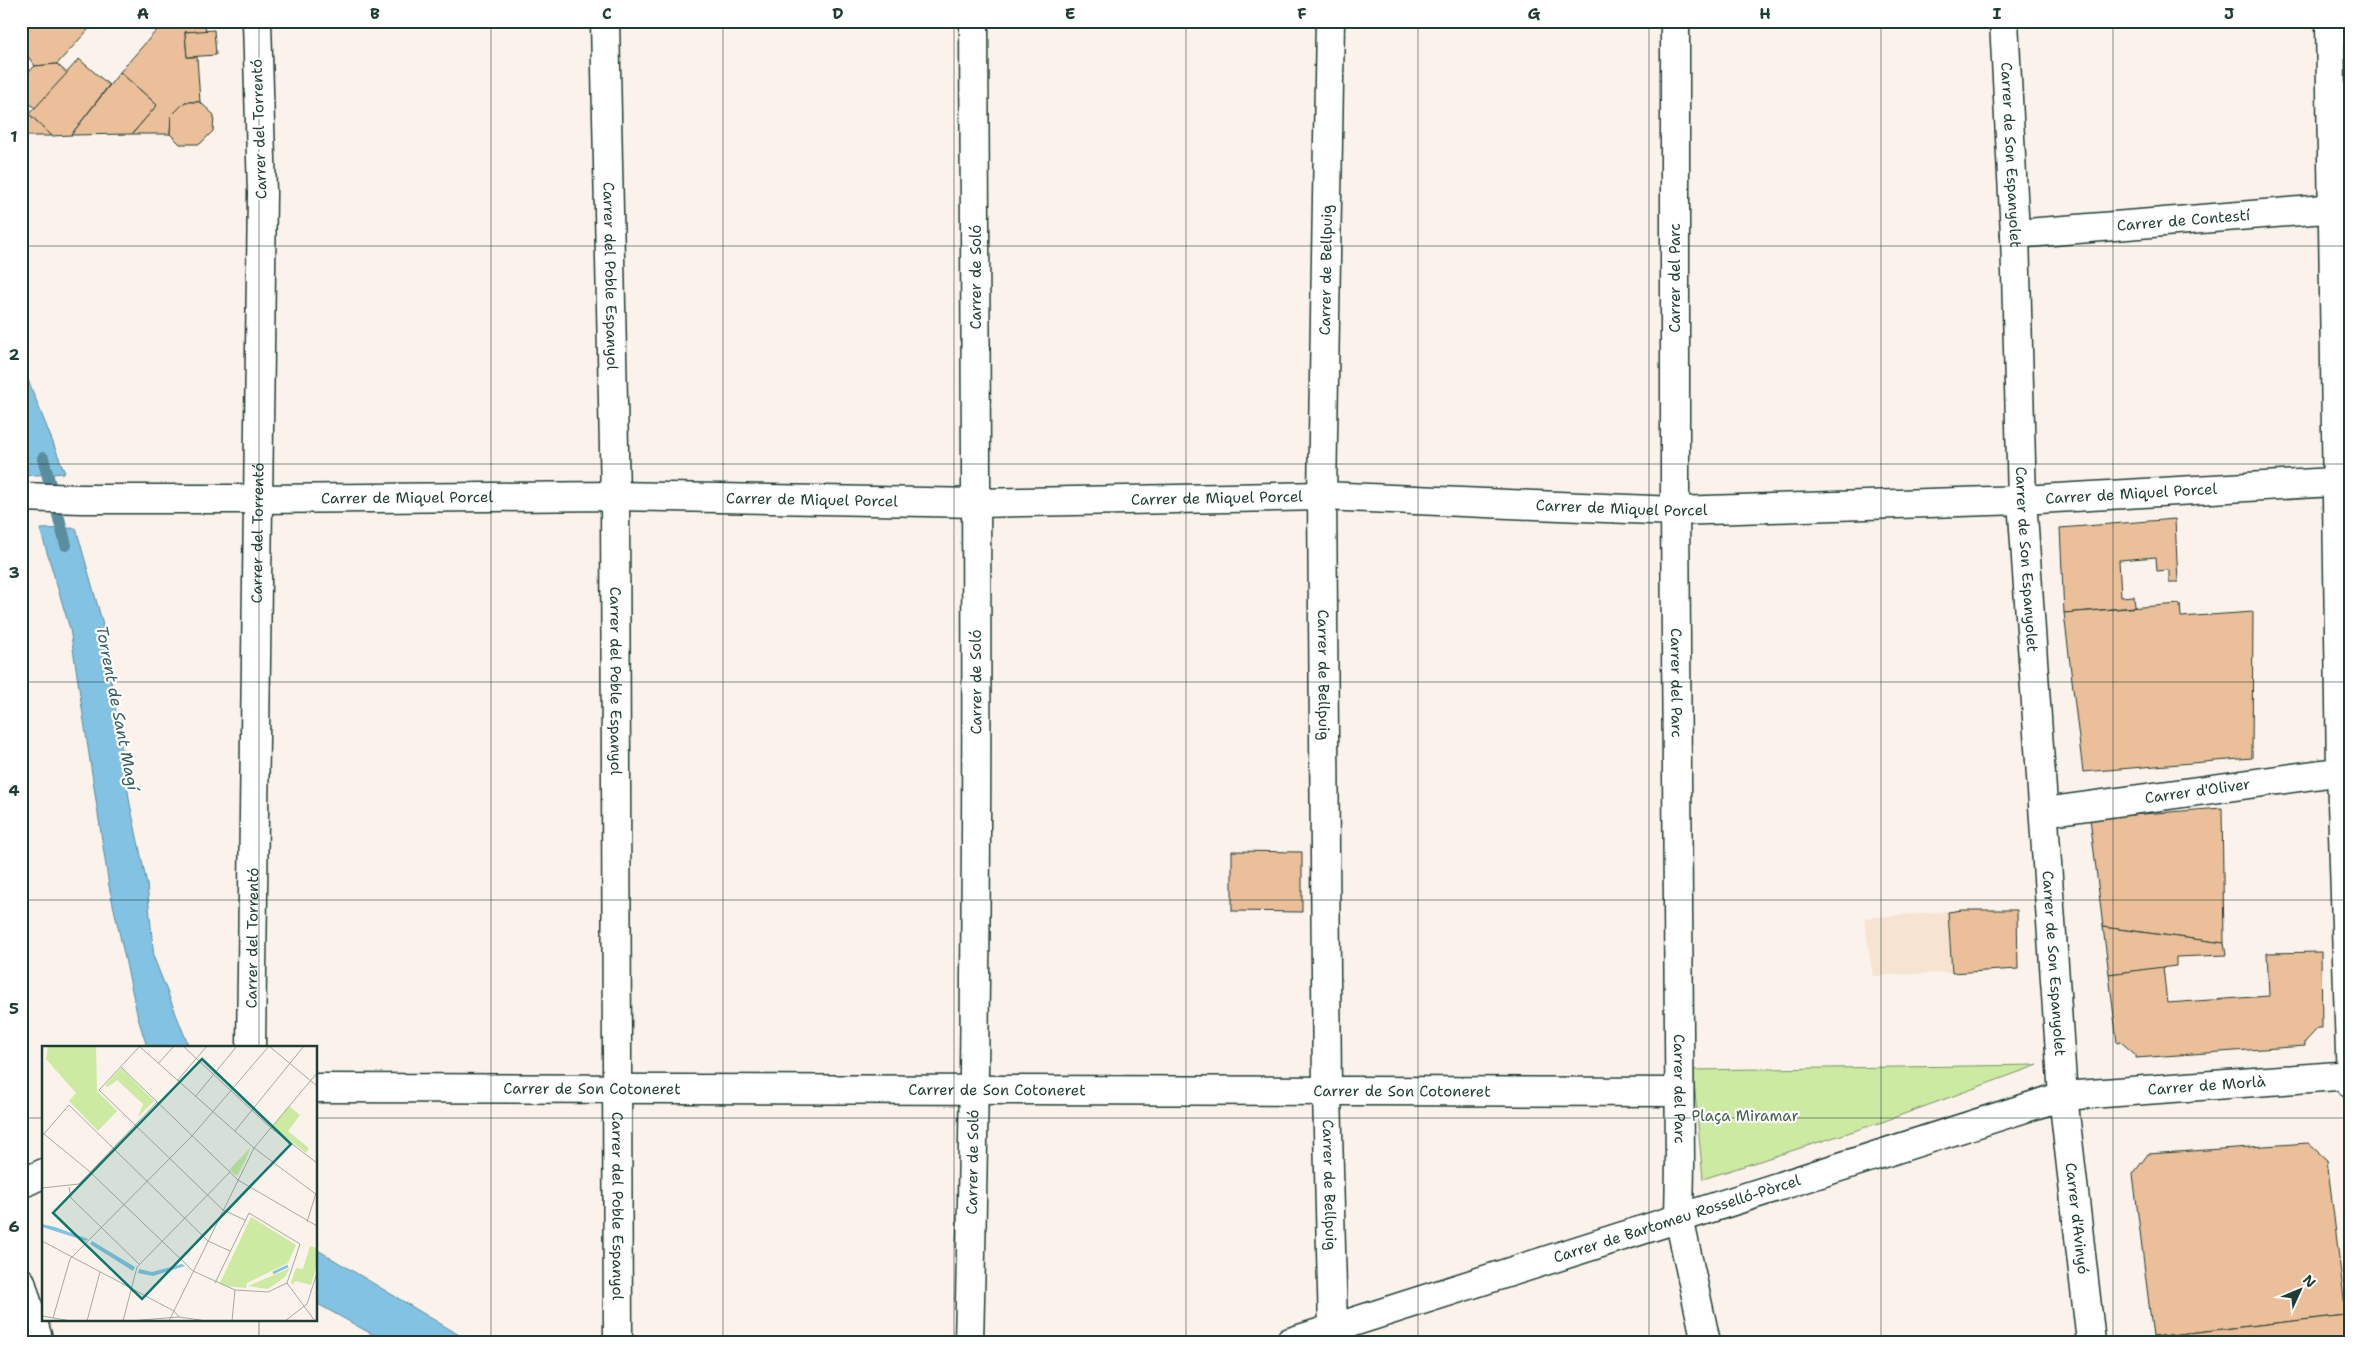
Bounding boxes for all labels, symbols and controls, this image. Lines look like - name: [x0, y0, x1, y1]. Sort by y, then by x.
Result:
- text: A: [137, 3, 149, 24]
- text: B: [370, 3, 380, 24]
- text: C: [602, 3, 612, 24]
- text: D: [832, 3, 844, 24]
- text: E: [1065, 3, 1075, 24]
- text: F: [1297, 3, 1307, 24]
- text: G: [1528, 3, 1541, 24]
- text: H: [1759, 3, 1771, 24]
- text: I: [1993, 3, 2002, 24]
- text: J: [2224, 3, 2234, 24]
- street label: Carrer del Torrentó: [247, 58, 271, 200]
- street label: Carrer de Son Espanyolet: [1996, 61, 2025, 248]
- text: 1: [10, 126, 18, 147]
- street label: Carrer del Poble Espanyol: [598, 182, 622, 371]
- street label: Carrer de Bellpuig: [1315, 204, 1337, 336]
- street label: Carrer de Contestí: [2116, 205, 2252, 236]
- street label: Carrer del Parc: [1665, 223, 1685, 333]
- street label: Carrer de Soló: [966, 225, 986, 329]
- text: 2: [8, 344, 20, 365]
- street label: Carrer del Torrentó: [247, 463, 269, 604]
- street label: Carrer de Son Espanyolet: [2011, 466, 2042, 653]
- street label: Carrer de Miquel Porcel: [2045, 479, 2218, 509]
- street label: Carrer de Miquel Porcel: [1131, 486, 1303, 510]
- street label: Carrer de Miquel Porcel: [321, 487, 493, 508]
- street label: Carrer de Miquel Porcel: [726, 488, 899, 511]
- street label: Carrer de Miquel Porcel: [1535, 495, 1708, 521]
- text: 3: [8, 562, 20, 583]
- street label: Carrer del Poble Espanyol: [605, 587, 626, 776]
- street label: Carrer de Bellpuig: [1313, 609, 1334, 740]
- water label: Torrent de Sant Magí: [91, 624, 144, 794]
- street label: Carrer del Parc: [1666, 628, 1687, 738]
- street label: Carrer de Soló: [966, 630, 986, 735]
- street label: Carrer d'Oliver: [2144, 774, 2252, 808]
- text: 4: [8, 780, 20, 801]
- street label: Carrer del Torrentó: [241, 867, 263, 1009]
- street label: Carrer de Son Espanyolet: [2038, 870, 2070, 1057]
- text: 5: [9, 998, 19, 1019]
- street label: Carrer del Parc: [1669, 1034, 1690, 1144]
- inset map: [42, 1046, 318, 1320]
- street label: Carrer de Morlà: [2147, 1071, 2267, 1100]
- street label: Carrer de Son Cotoneret: [503, 1079, 681, 1099]
- street label: Carrer de Son Cotoneret: [908, 1080, 1086, 1100]
- street label: Carrer de Son Cotoneret: [1313, 1081, 1491, 1101]
- park label: Plaça Miramar: [1691, 1106, 1799, 1126]
- street label: Carrer de Soló: [962, 1109, 984, 1215]
- street label: Carrer del Poble Espanyol: [607, 1112, 628, 1301]
- street label: Carrer de Bellpuig: [1318, 1119, 1341, 1251]
- street label: Carrer d'Avinyó: [2061, 1161, 2093, 1275]
- street label: Carrer de Bartomeu Rosselló-Pòrcel: [1551, 1170, 1803, 1268]
- text: 6: [8, 1216, 20, 1237]
- north arrow: [2274, 1266, 2324, 1316]
- text: N: [2299, 1271, 2320, 1291]

